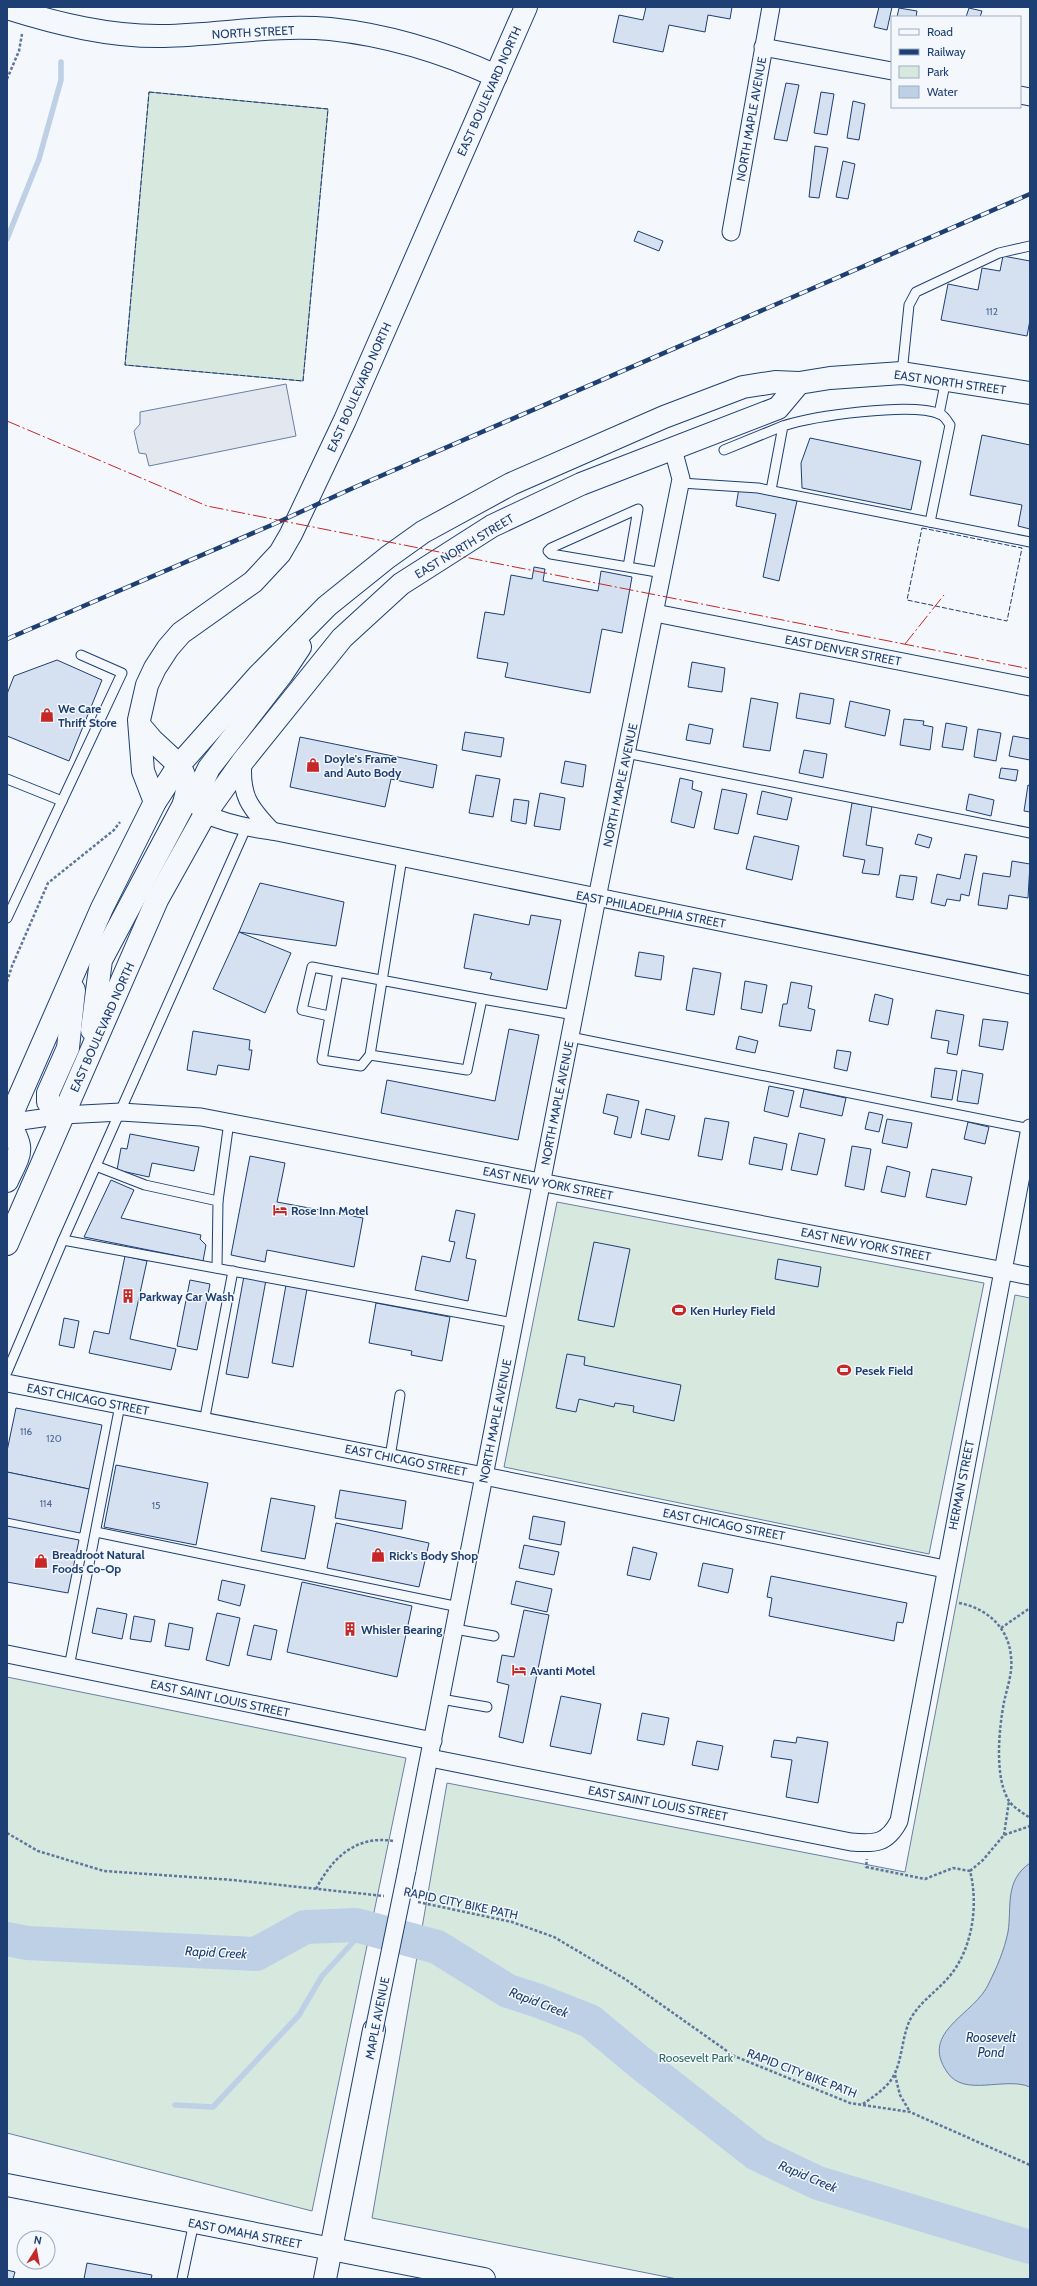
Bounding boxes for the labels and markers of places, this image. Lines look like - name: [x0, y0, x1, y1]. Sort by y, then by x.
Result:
- place label: We Care Thrift Store: [58, 701, 117, 730]
- shop icon: We Care Thrift Store: [39, 707, 55, 723]
- place label: Doyle's Frame and Auto Body: [324, 751, 402, 780]
- shop icon: Doyle's Frame and Auto Body: [305, 757, 321, 773]
- hotel icon: Rose Inn Motel: [272, 1202, 288, 1218]
- place label: Rose Inn Motel: [291, 1203, 368, 1218]
- building icon: Parkway Car Wash: [120, 1288, 136, 1304]
- place label: Parkway Car Wash: [139, 1289, 234, 1304]
- sports icon: Ken Hurley Field: [671, 1302, 687, 1318]
- place label: Ken Hurley Field: [690, 1303, 776, 1318]
- sports icon: Pesek Field: [836, 1362, 852, 1378]
- place label: Pesek Field: [855, 1363, 913, 1378]
- place label: Breadroot Natural Foods Co-Op: [52, 1547, 145, 1576]
- shop icon: Rick's Body Shop: [370, 1547, 386, 1563]
- place label: Rick's Body Shop: [389, 1548, 478, 1563]
- shop icon: Breadroot Natural Foods Co-Op: [33, 1553, 49, 1569]
- building icon: Whisler Bearing: [342, 1621, 358, 1637]
- place label: Whisler Bearing: [361, 1622, 442, 1637]
- hotel icon: Avanti Motel: [511, 1662, 527, 1678]
- place label: Avanti Motel: [530, 1663, 595, 1678]

